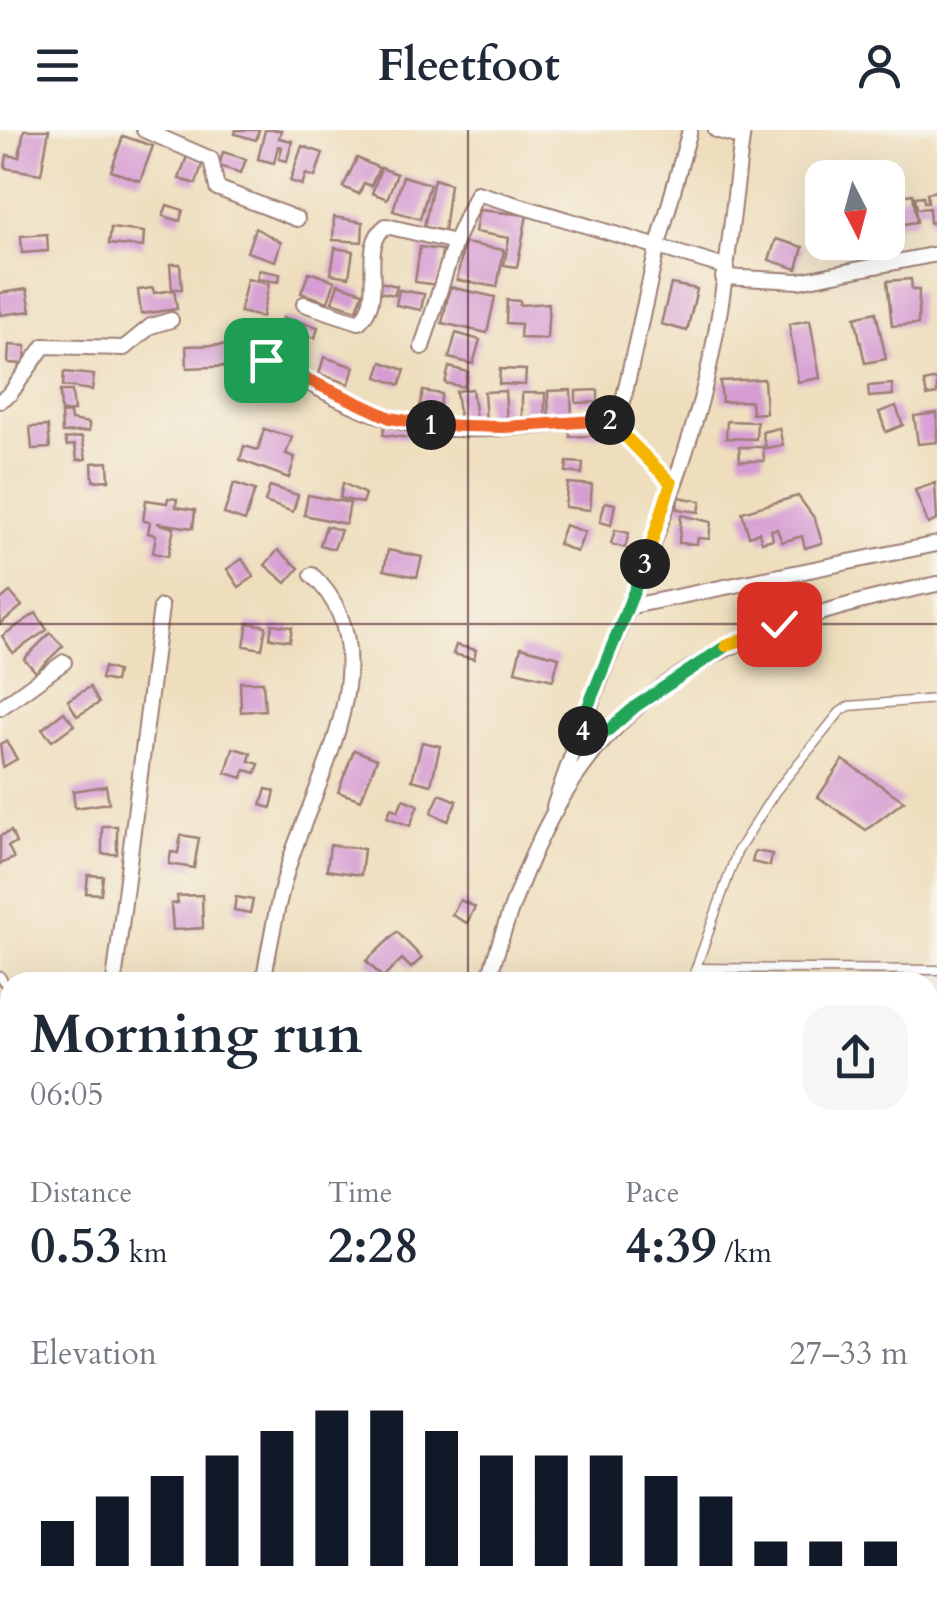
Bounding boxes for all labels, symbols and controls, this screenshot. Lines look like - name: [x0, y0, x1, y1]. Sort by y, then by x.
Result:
- text: Fleetfoot: [377, 35, 560, 96]
- icon: menu: [30, 38, 85, 93]
- icon: person: [852, 38, 907, 93]
- north arrow: [805, 160, 905, 260]
- map controls: [805, 160, 905, 260]
- pin: [224, 318, 309, 403]
- icon: arrive: [239, 333, 294, 388]
- pin: 2: [585, 395, 635, 445]
- pin: 1: [406, 400, 456, 450]
- text: 2: [603, 401, 617, 439]
- text: 1: [424, 406, 438, 444]
- pin: 3: [620, 539, 670, 589]
- text: 3: [638, 545, 652, 583]
- pin: [737, 582, 822, 667]
- icon: check: [752, 597, 807, 652]
- pin: 4: [558, 706, 608, 756]
- text: 4: [576, 712, 590, 750]
- text: Morning run: [30, 998, 363, 1072]
- button: share: [803, 1005, 908, 1110]
- text: 06:05: [30, 1073, 104, 1117]
- text: Distance: [30, 1174, 132, 1212]
- text: Time: [328, 1174, 392, 1212]
- text: Pace: [625, 1174, 679, 1212]
- text: 0.53: [30, 1212, 121, 1280]
- text: 2:28: [328, 1212, 419, 1280]
- text: 4:39: [625, 1212, 717, 1280]
- text: km: [121, 1234, 168, 1272]
- text: /km: [717, 1234, 772, 1272]
- text: Elevation: [30, 1332, 157, 1376]
- text: 27–33 m: [789, 1332, 908, 1376]

